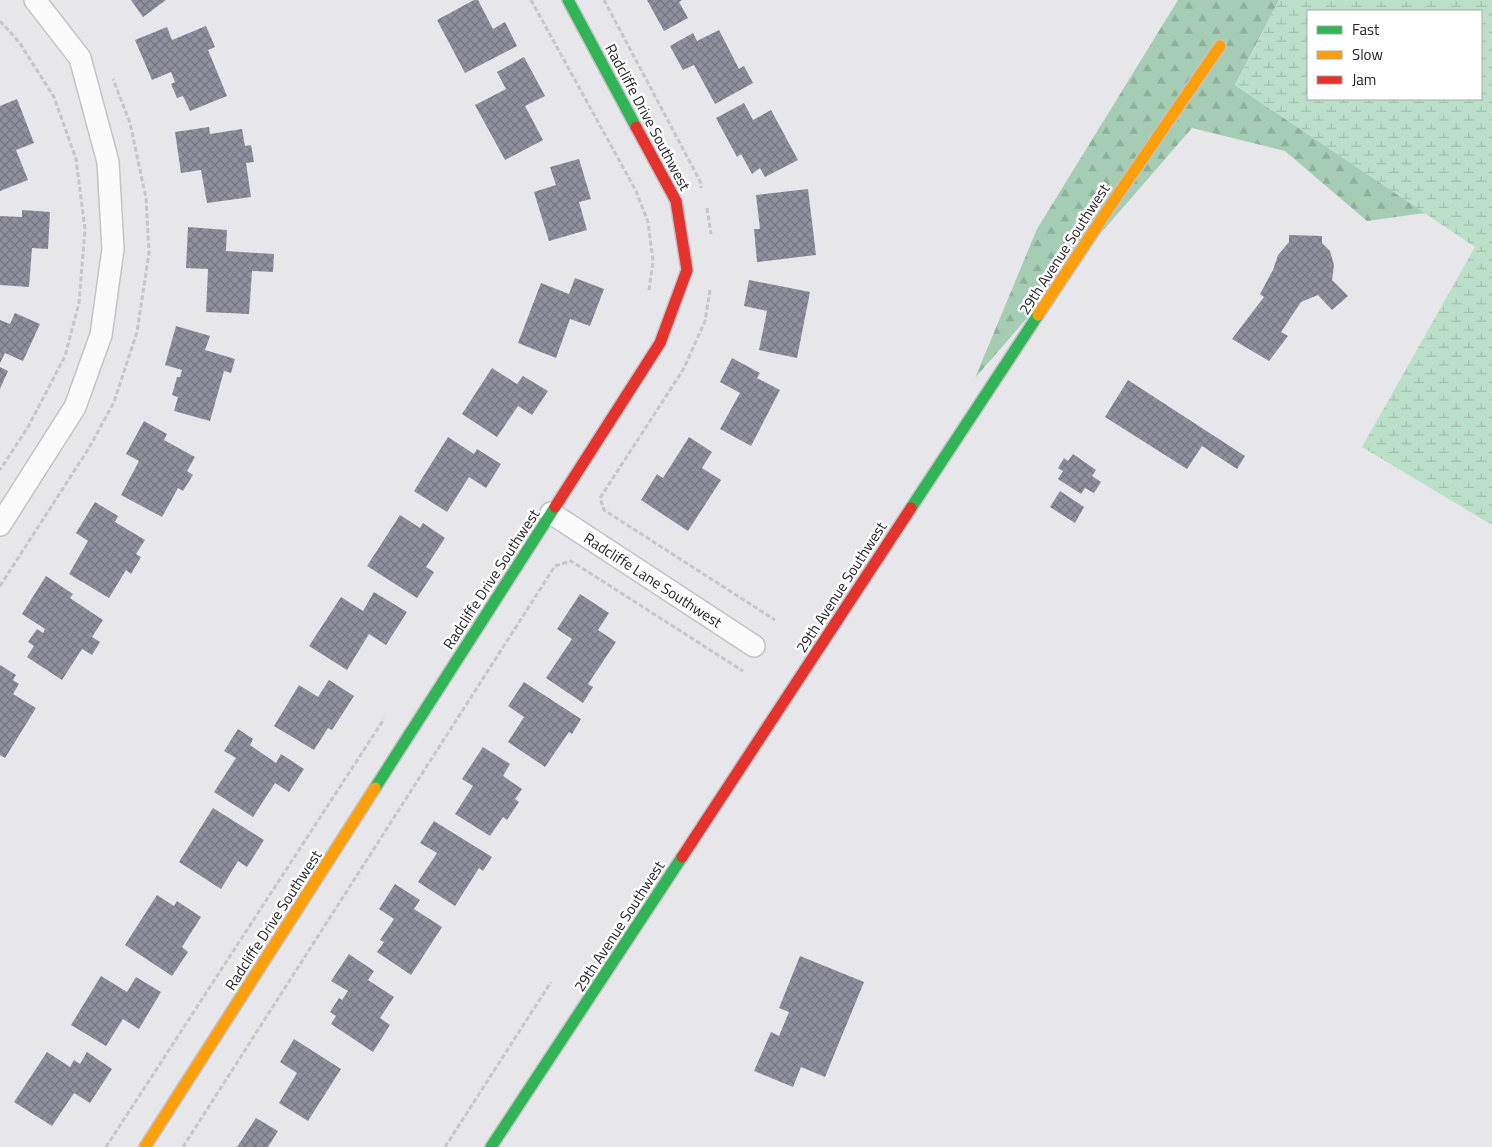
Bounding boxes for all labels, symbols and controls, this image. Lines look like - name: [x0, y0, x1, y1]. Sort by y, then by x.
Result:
- legend: [1307, 10, 1482, 100]
- text: Fast: [1352, 18, 1380, 41]
- street label: Radcliffe Drive Southwest: [600, 40, 697, 195]
- text: Slow: [1352, 43, 1383, 66]
- text: Jam: [1352, 68, 1376, 91]
- street label: 29th Avenue Southwest: [1013, 178, 1115, 319]
- street label: Radcliffe Drive Southwest: [437, 504, 545, 654]
- street label: 29th Avenue Southwest: [790, 516, 892, 657]
- street label: Radcliffe Lane Southwest: [579, 527, 727, 634]
- street label: Radcliffe Drive Southwest: [219, 845, 327, 995]
- street label: 29th Avenue Southwest: [568, 855, 670, 996]

